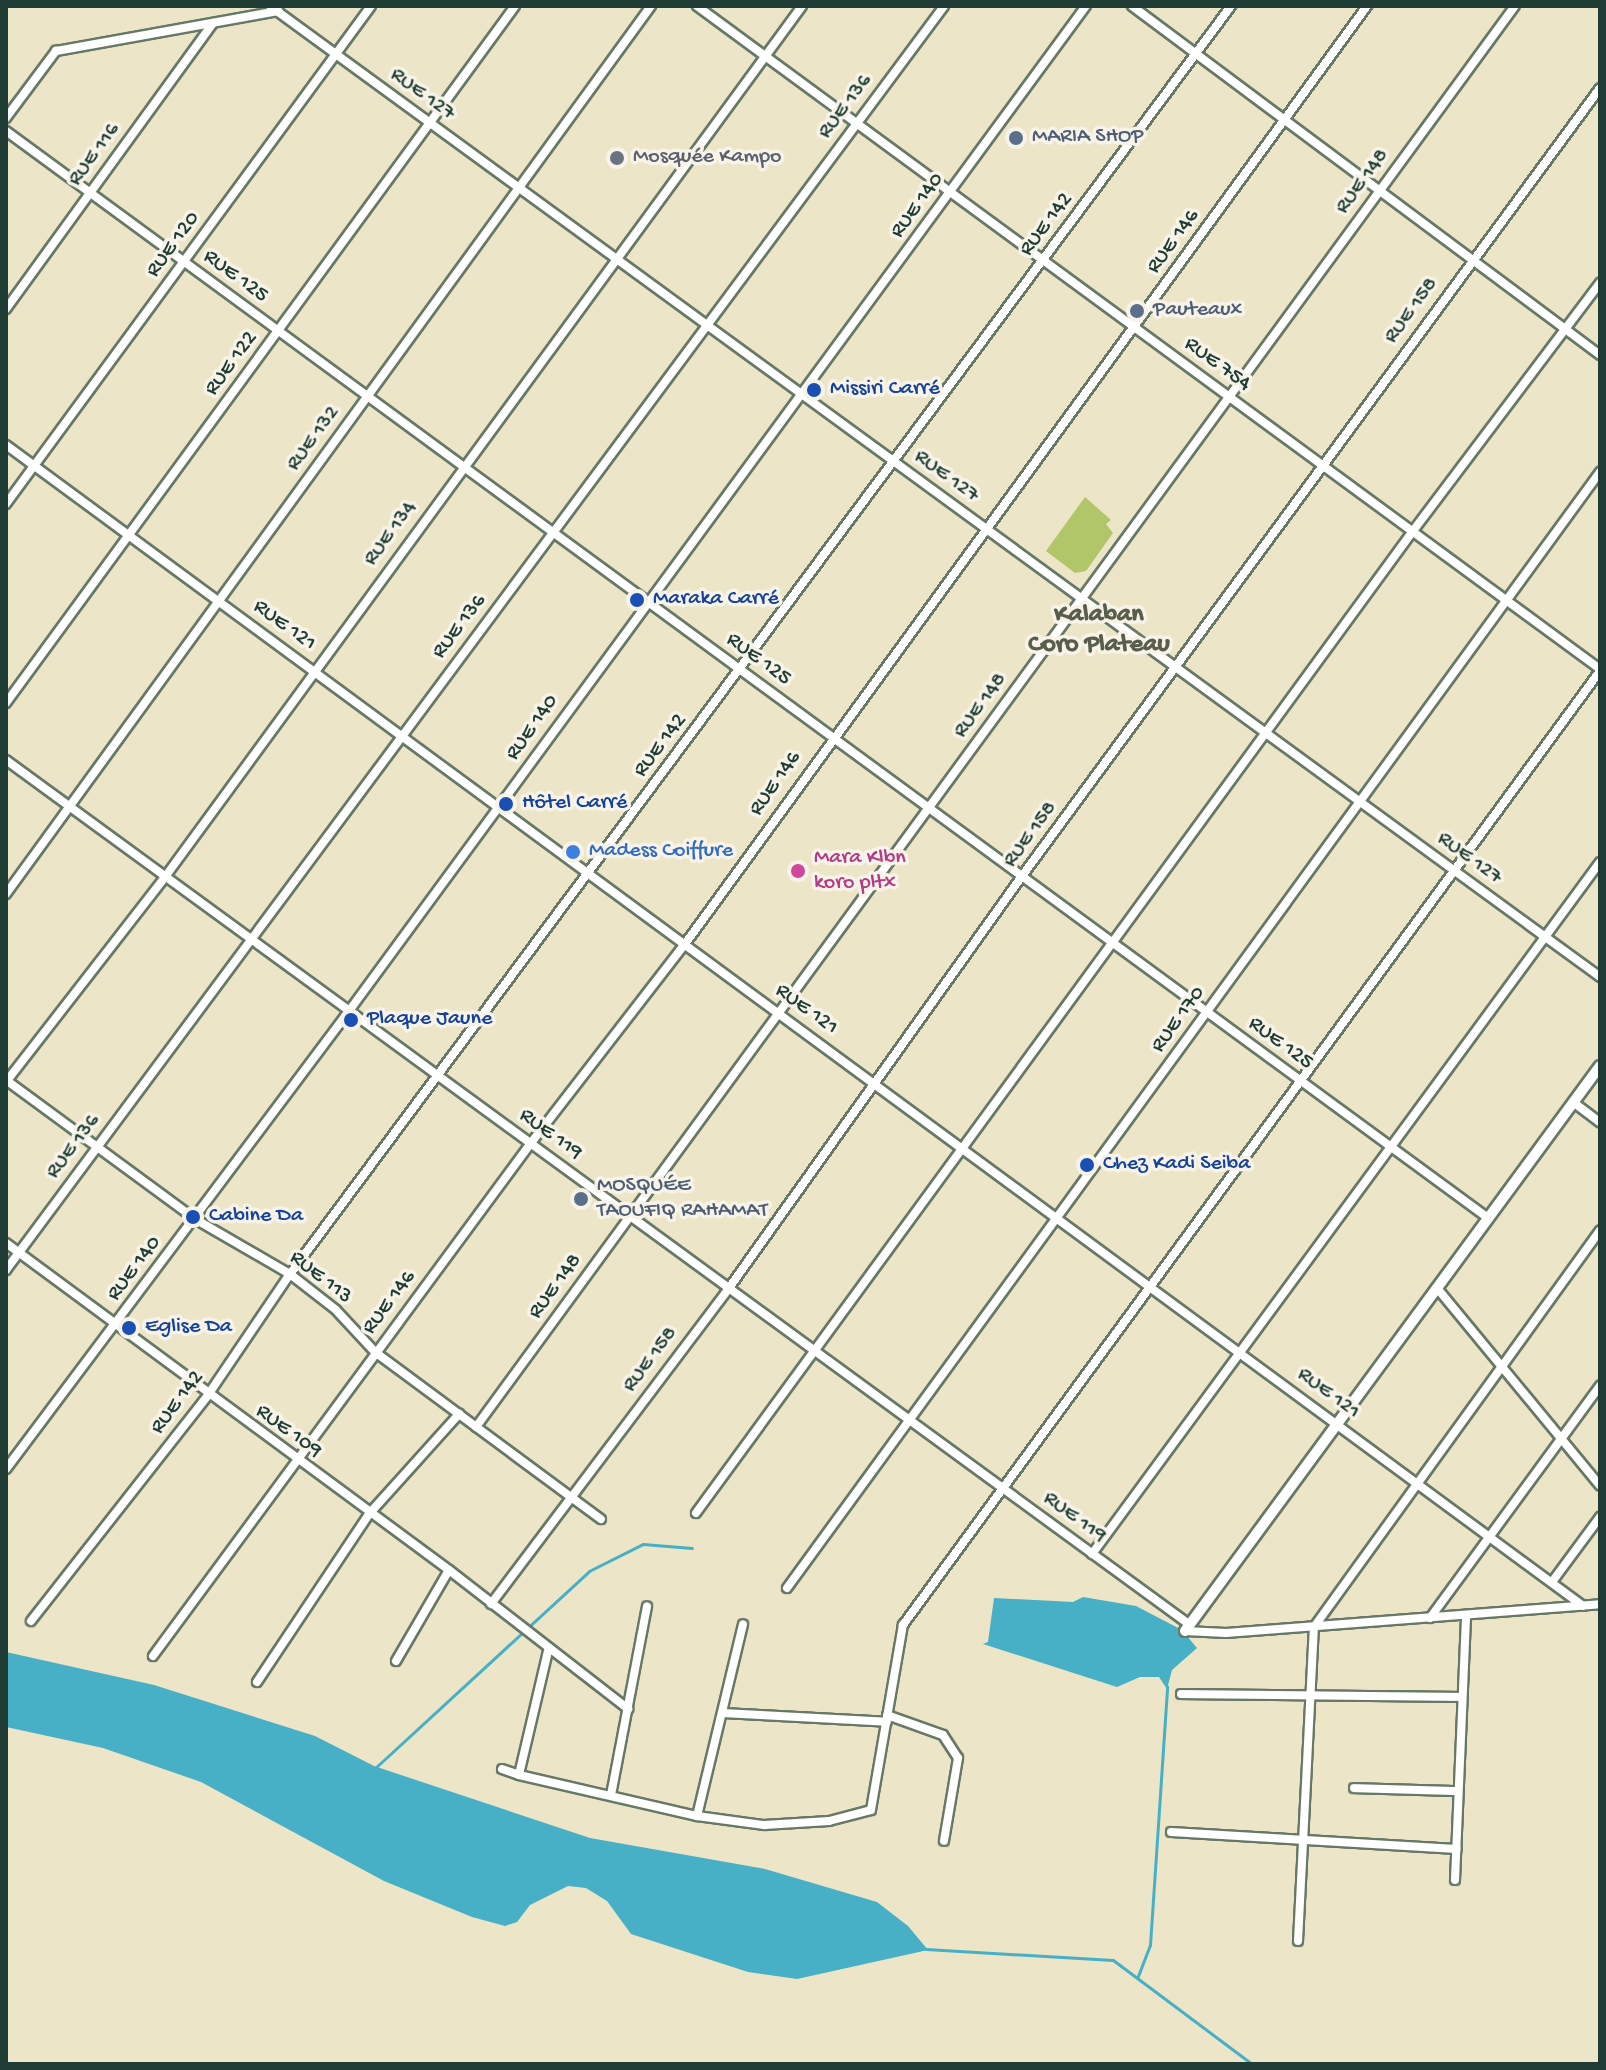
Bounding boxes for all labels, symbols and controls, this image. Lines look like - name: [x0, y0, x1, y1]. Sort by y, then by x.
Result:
- street label: RUE 127: [384, 62, 460, 128]
- street label: RUE 136: [813, 69, 879, 145]
- street label: RUE 116: [63, 118, 127, 192]
- place label: MARIA SHOP: [1032, 125, 1143, 151]
- marker: MARIA SHOP: [1007, 129, 1025, 147]
- street label: RUE 148: [1330, 144, 1396, 220]
- place label: Mosquée Kampo: [633, 145, 781, 171]
- marker: Mosquée Kampo: [608, 149, 626, 167]
- street label: RUE 140: [885, 168, 951, 244]
- street label: RUE 142: [1014, 188, 1080, 262]
- street label: RUE 146: [1142, 204, 1206, 280]
- street label: RUE 120: [141, 207, 207, 283]
- street label: RUE 125: [197, 244, 273, 310]
- street label: RUE 158: [1379, 273, 1445, 349]
- place label: Pauteaux: [1153, 298, 1242, 324]
- marker: Pauteaux: [1128, 302, 1146, 320]
- street label: RUE 122: [200, 326, 264, 402]
- street label: RUE 754: [1178, 332, 1256, 398]
- place label: Missiri Carré: [830, 377, 940, 403]
- marker: Missiri Carré: [805, 381, 823, 399]
- street label: RUE 132: [282, 401, 346, 477]
- street label: RUE 127: [908, 444, 984, 510]
- street label: RUE 134: [359, 496, 423, 572]
- place label: Maraka Carré: [653, 587, 779, 613]
- street label: RUE 136: [427, 589, 493, 665]
- marker: Maraka Carré: [628, 591, 646, 609]
- street label: RUE 121: [247, 594, 321, 658]
- district label: Kalaban Coro Plateau: [1028, 600, 1170, 662]
- street label: RUE 125: [720, 627, 796, 693]
- street label: RUE 148: [948, 668, 1014, 744]
- street label: RUE 140: [501, 690, 565, 766]
- street label: RUE 142: [628, 709, 694, 783]
- street label: RUE 146: [744, 746, 808, 822]
- place label: Hôtel Carré: [522, 791, 627, 817]
- marker: Hôtel Carré: [497, 795, 515, 813]
- street label: RUE 158: [998, 797, 1064, 873]
- street label: RUE 127: [1431, 826, 1507, 892]
- place label: Madess Coiffure: [589, 839, 733, 865]
- marker: Madess Coiffure: [564, 843, 582, 861]
- place label: Mara Klbn koro pltx: [814, 845, 906, 896]
- marker: Mara Klbn koro pltx: [789, 862, 807, 880]
- street label: RUE 121: [769, 978, 843, 1042]
- street label: RUE 170: [1146, 982, 1212, 1058]
- place label: Plaque Jaune: [367, 1007, 492, 1033]
- marker: Plaque Jaune: [342, 1011, 360, 1029]
- street label: RUE 125: [1242, 1011, 1318, 1077]
- street label: RUE 119: [513, 1103, 587, 1167]
- street label: RUE 136: [41, 1109, 107, 1185]
- place label: Chez Kadi Seiba: [1103, 1152, 1250, 1178]
- marker: Chez Kadi Seiba: [1078, 1156, 1096, 1174]
- place label: MOSQUÉE TAOUFIQ RAHAMAT: [597, 1173, 768, 1224]
- marker: MOSQUÉE TAOUFIQ RAHAMAT: [572, 1190, 590, 1208]
- place label: Cabine Da: [209, 1204, 303, 1230]
- marker: Cabine Da: [184, 1208, 202, 1226]
- street label: RUE 140: [102, 1231, 168, 1307]
- street label: RUE 113: [283, 1245, 357, 1311]
- street label: RUE 148: [523, 1249, 589, 1325]
- street label: RUE 146: [357, 1266, 423, 1340]
- place label: Eglise Da: [145, 1315, 232, 1341]
- marker: Eglise Da: [120, 1319, 138, 1337]
- street label: RUE 158: [618, 1322, 684, 1398]
- street label: RUE 121: [1291, 1362, 1365, 1426]
- street label: RUE 142: [145, 1366, 211, 1440]
- street label: RUE 109: [250, 1399, 326, 1465]
- street label: RUE 119: [1037, 1486, 1111, 1550]

